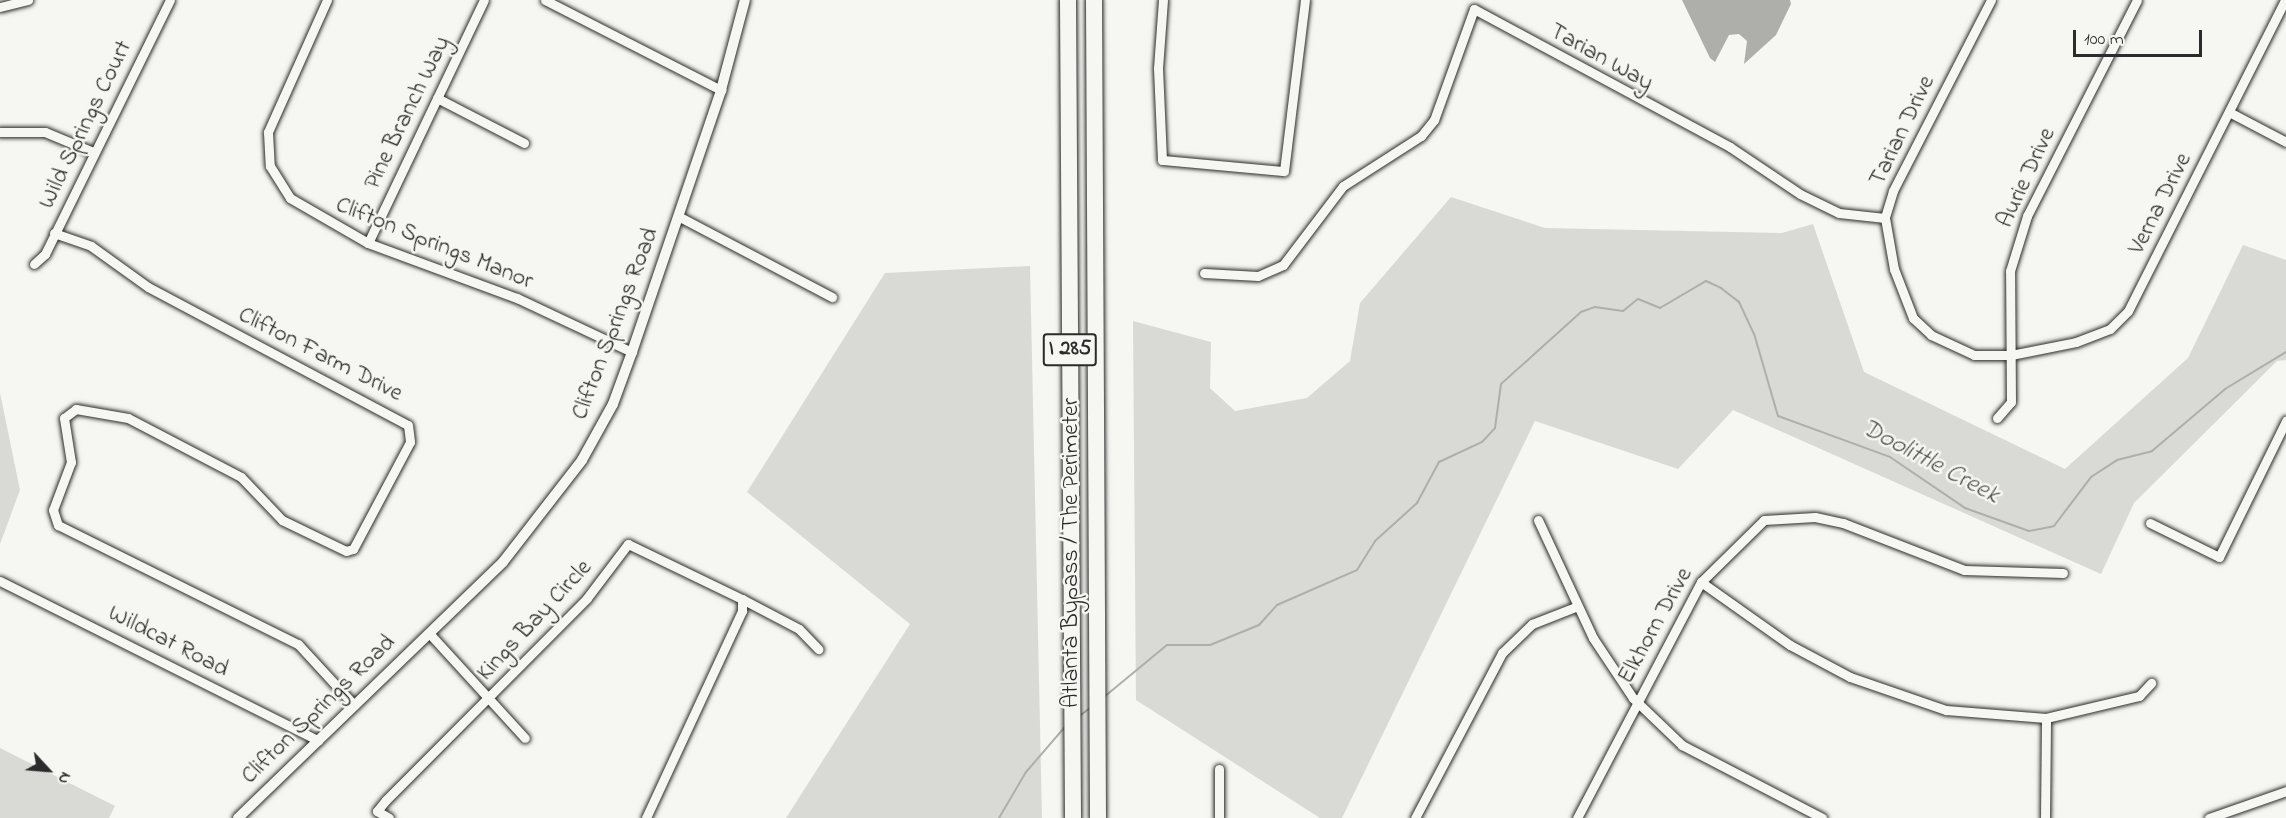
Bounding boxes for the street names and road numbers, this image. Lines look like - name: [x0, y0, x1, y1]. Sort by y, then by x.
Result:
- street label: Tarian Way: [1544, 18, 1658, 98]
- street label: Pine Branch Way: [359, 32, 457, 194]
- street label: Wild Springs Court: [33, 36, 139, 214]
- street label: Tarian Drive: [1864, 71, 1942, 191]
- street label: Aurie Drive: [1991, 123, 2063, 233]
- street label: Verna Drive: [2123, 148, 2199, 260]
- street label: Clifton Springs Manor: [331, 191, 537, 297]
- street label: Clifton Springs Road: [566, 224, 666, 424]
- street label: Clifton Farm Drive: [233, 301, 407, 409]
- road number: I 285: [1042, 331, 1098, 369]
- street label: Atlanta Bypass / The Perimeter: [1058, 398, 1086, 708]
- street label: Kings Bay Circle: [471, 554, 599, 688]
- street label: Elkhorn Drive: [1612, 563, 1700, 689]
- street label: Wildcat Road: [103, 599, 233, 685]
- street label: Clifton Springs Road: [236, 629, 402, 791]

